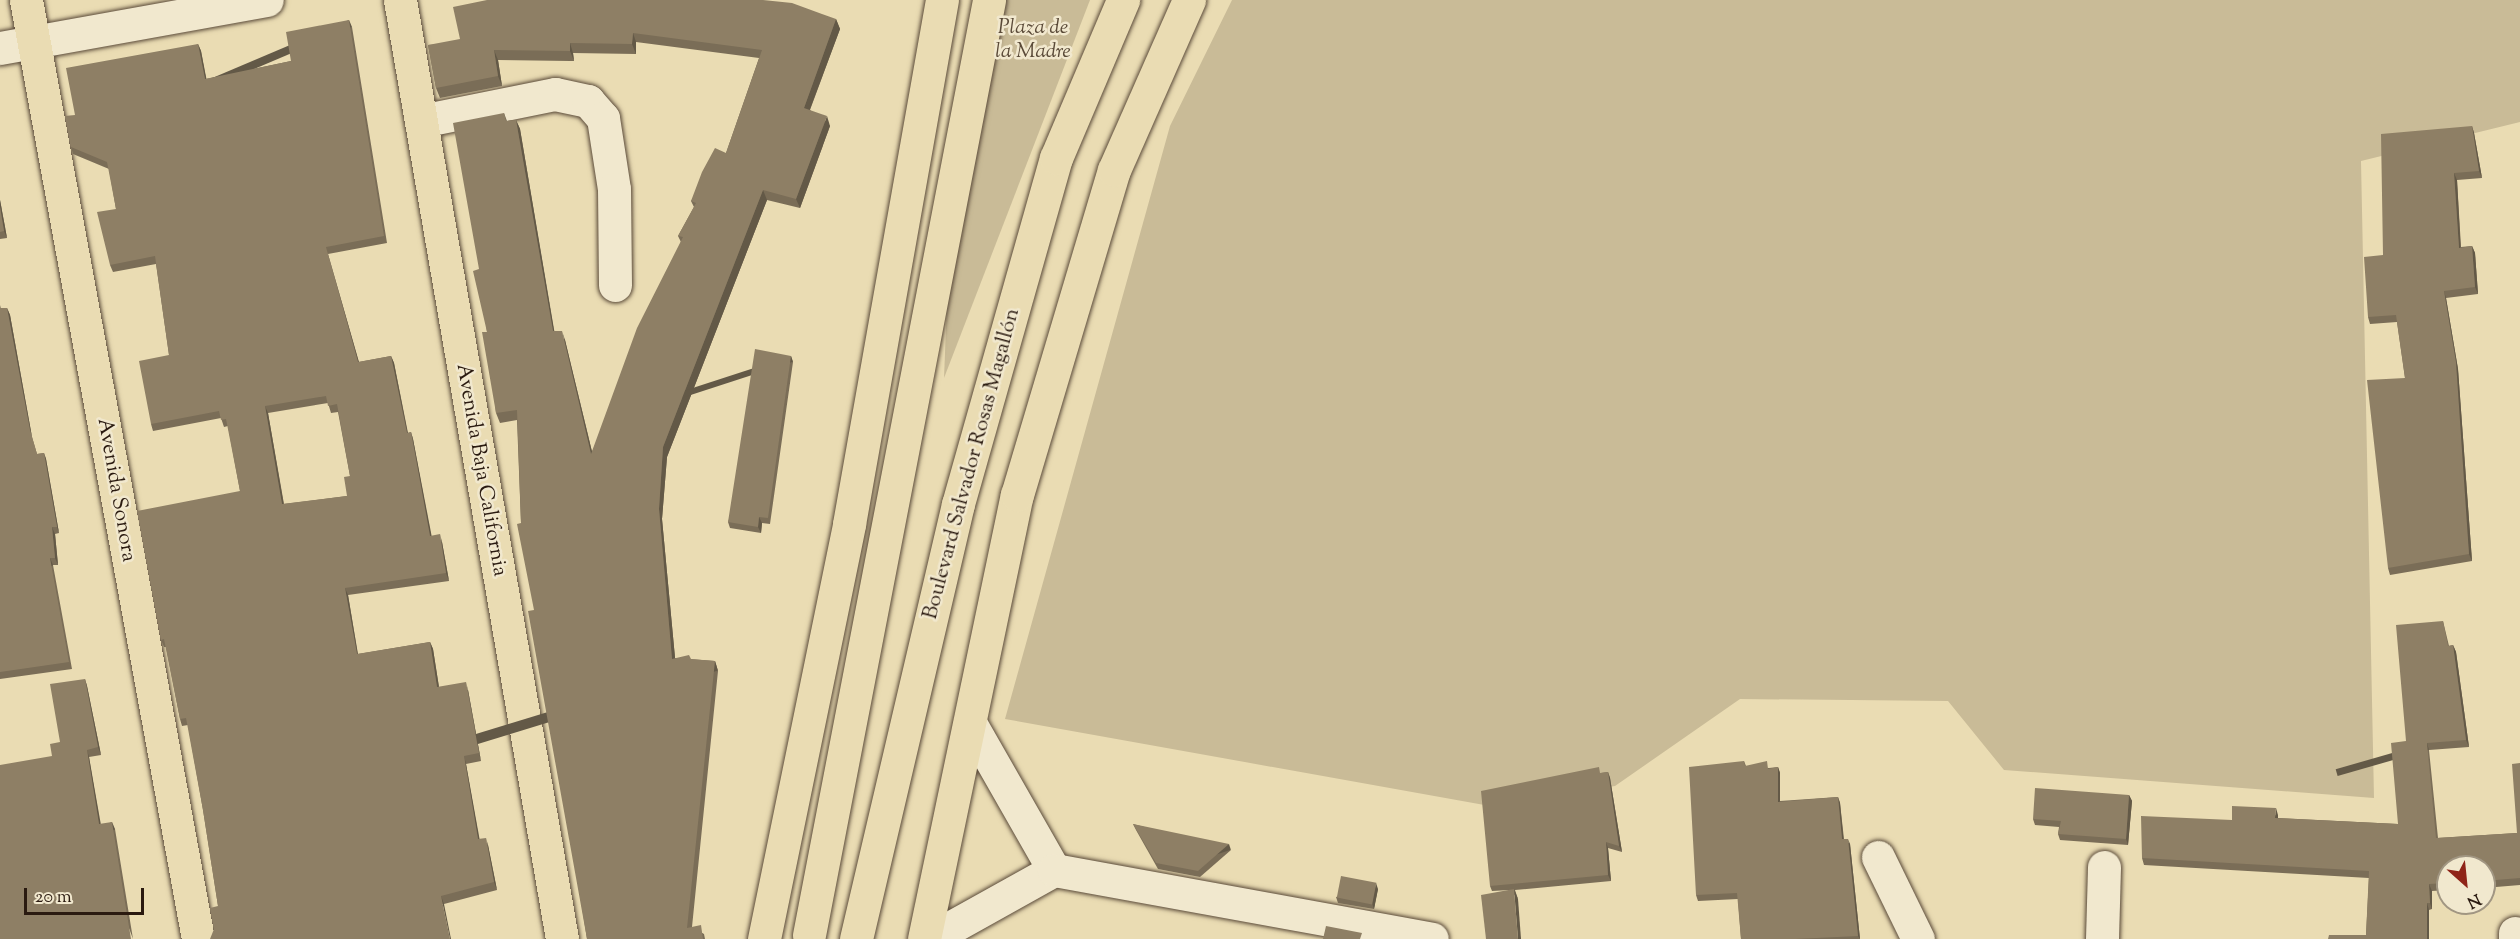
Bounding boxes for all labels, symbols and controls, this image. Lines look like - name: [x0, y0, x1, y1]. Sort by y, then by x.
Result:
- park label: Plaza de la Madre: [995, 15, 1071, 65]
- street label: Boulevard Salvador Rosas Magallón: [918, 306, 1026, 622]
- street label: Avenida Baja California: [450, 362, 512, 578]
- street label: Avenida Sonora: [91, 416, 141, 564]
- north arrow: [2436, 855, 2496, 915]
- scale bar: [27, 876, 147, 914]
- text: 20 m: [35, 885, 72, 911]
- text: N: [2463, 887, 2484, 913]

